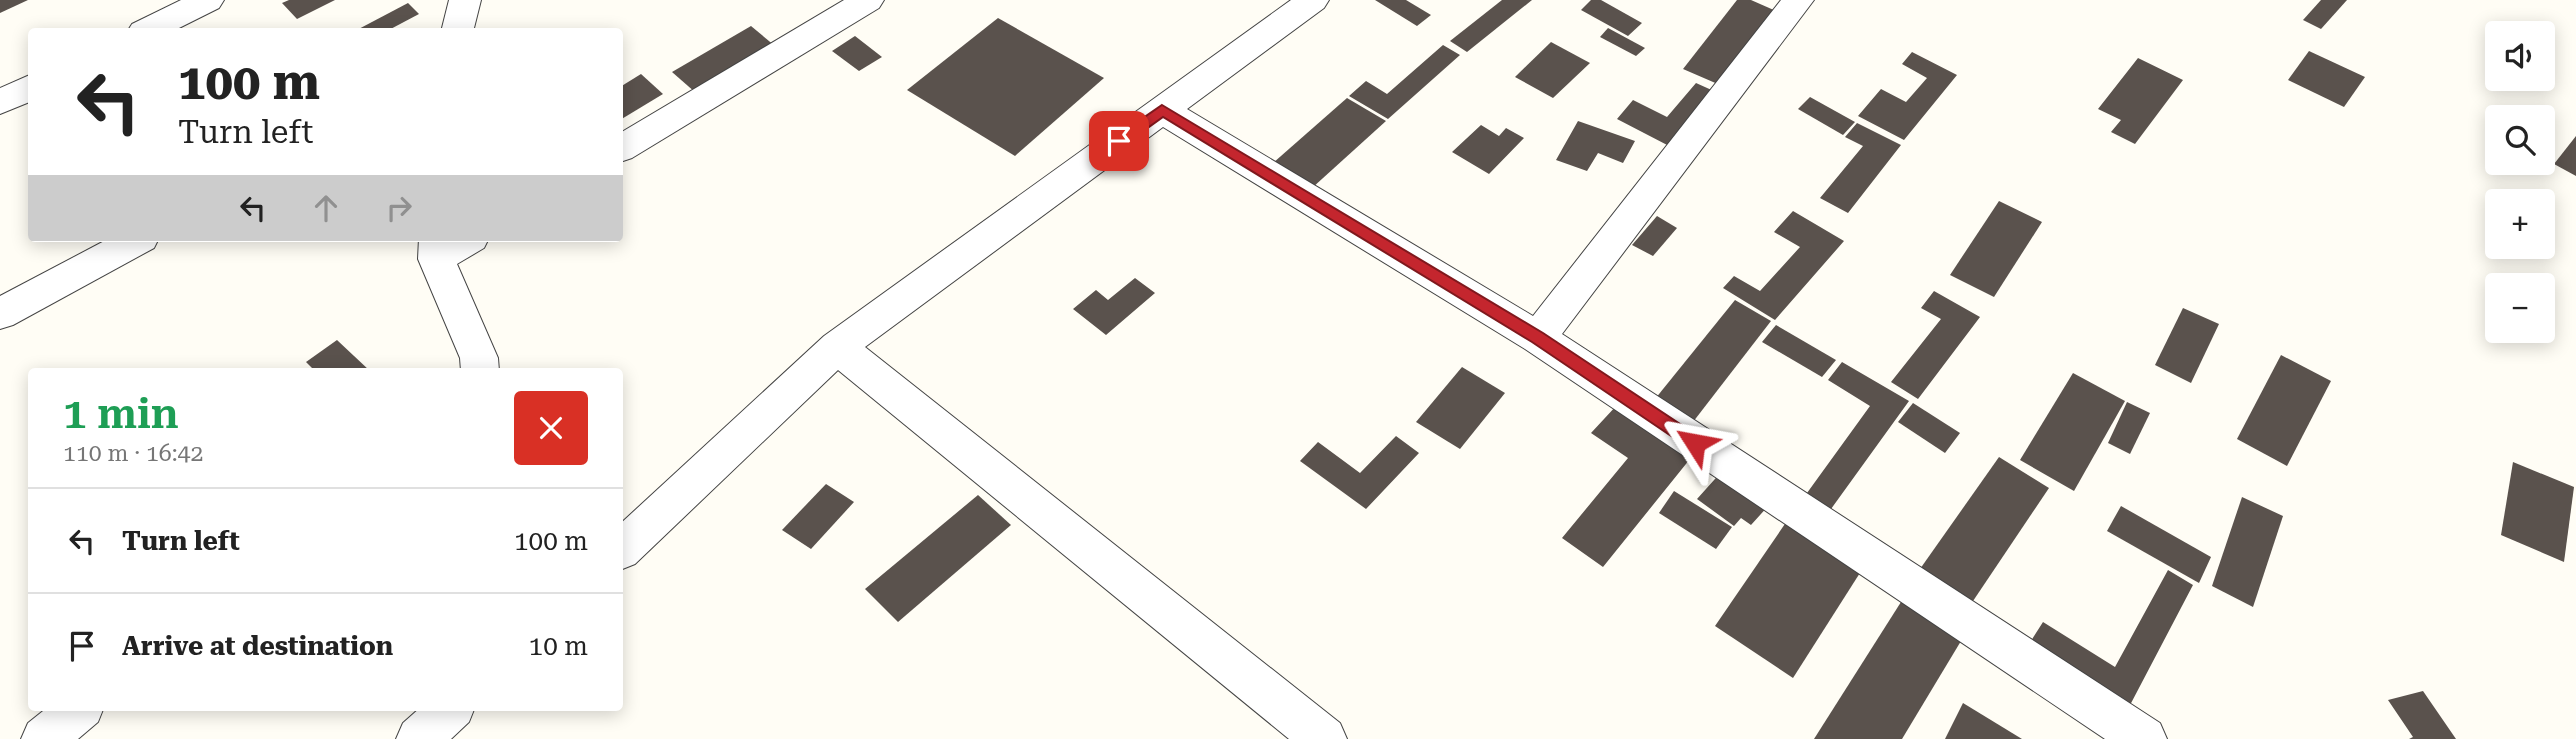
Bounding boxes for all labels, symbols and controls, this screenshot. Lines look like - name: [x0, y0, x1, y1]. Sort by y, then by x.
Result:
- map controls: [2485, 21, 2555, 343]
- button: sound: [2485, 21, 2555, 91]
- text: 100 m: [178, 54, 320, 111]
- icon: left: [63, 56, 154, 147]
- button: search: [2485, 105, 2555, 175]
- pin: [1089, 111, 1149, 171]
- text: Turn left: [178, 113, 313, 151]
- icon: arrive: [1100, 122, 1138, 160]
- icon: left: [234, 189, 272, 227]
- icon: ahead: [307, 189, 345, 227]
- icon: right: [380, 189, 418, 227]
- button: +: [2485, 189, 2555, 259]
- button: −: [2485, 273, 2555, 343]
- text: 1 min: [63, 389, 179, 438]
- button: close: [514, 391, 588, 465]
- position arrow: [1658, 406, 1732, 480]
- text: 110 m · 16:42: [63, 440, 203, 467]
- icon: left: [63, 522, 101, 560]
- text: Turn left: [122, 526, 240, 556]
- text: 100 m: [514, 526, 588, 556]
- icon: arrive: [63, 627, 101, 665]
- text: Arrive at destination: [122, 631, 393, 661]
- text: 10 m: [529, 631, 588, 661]

